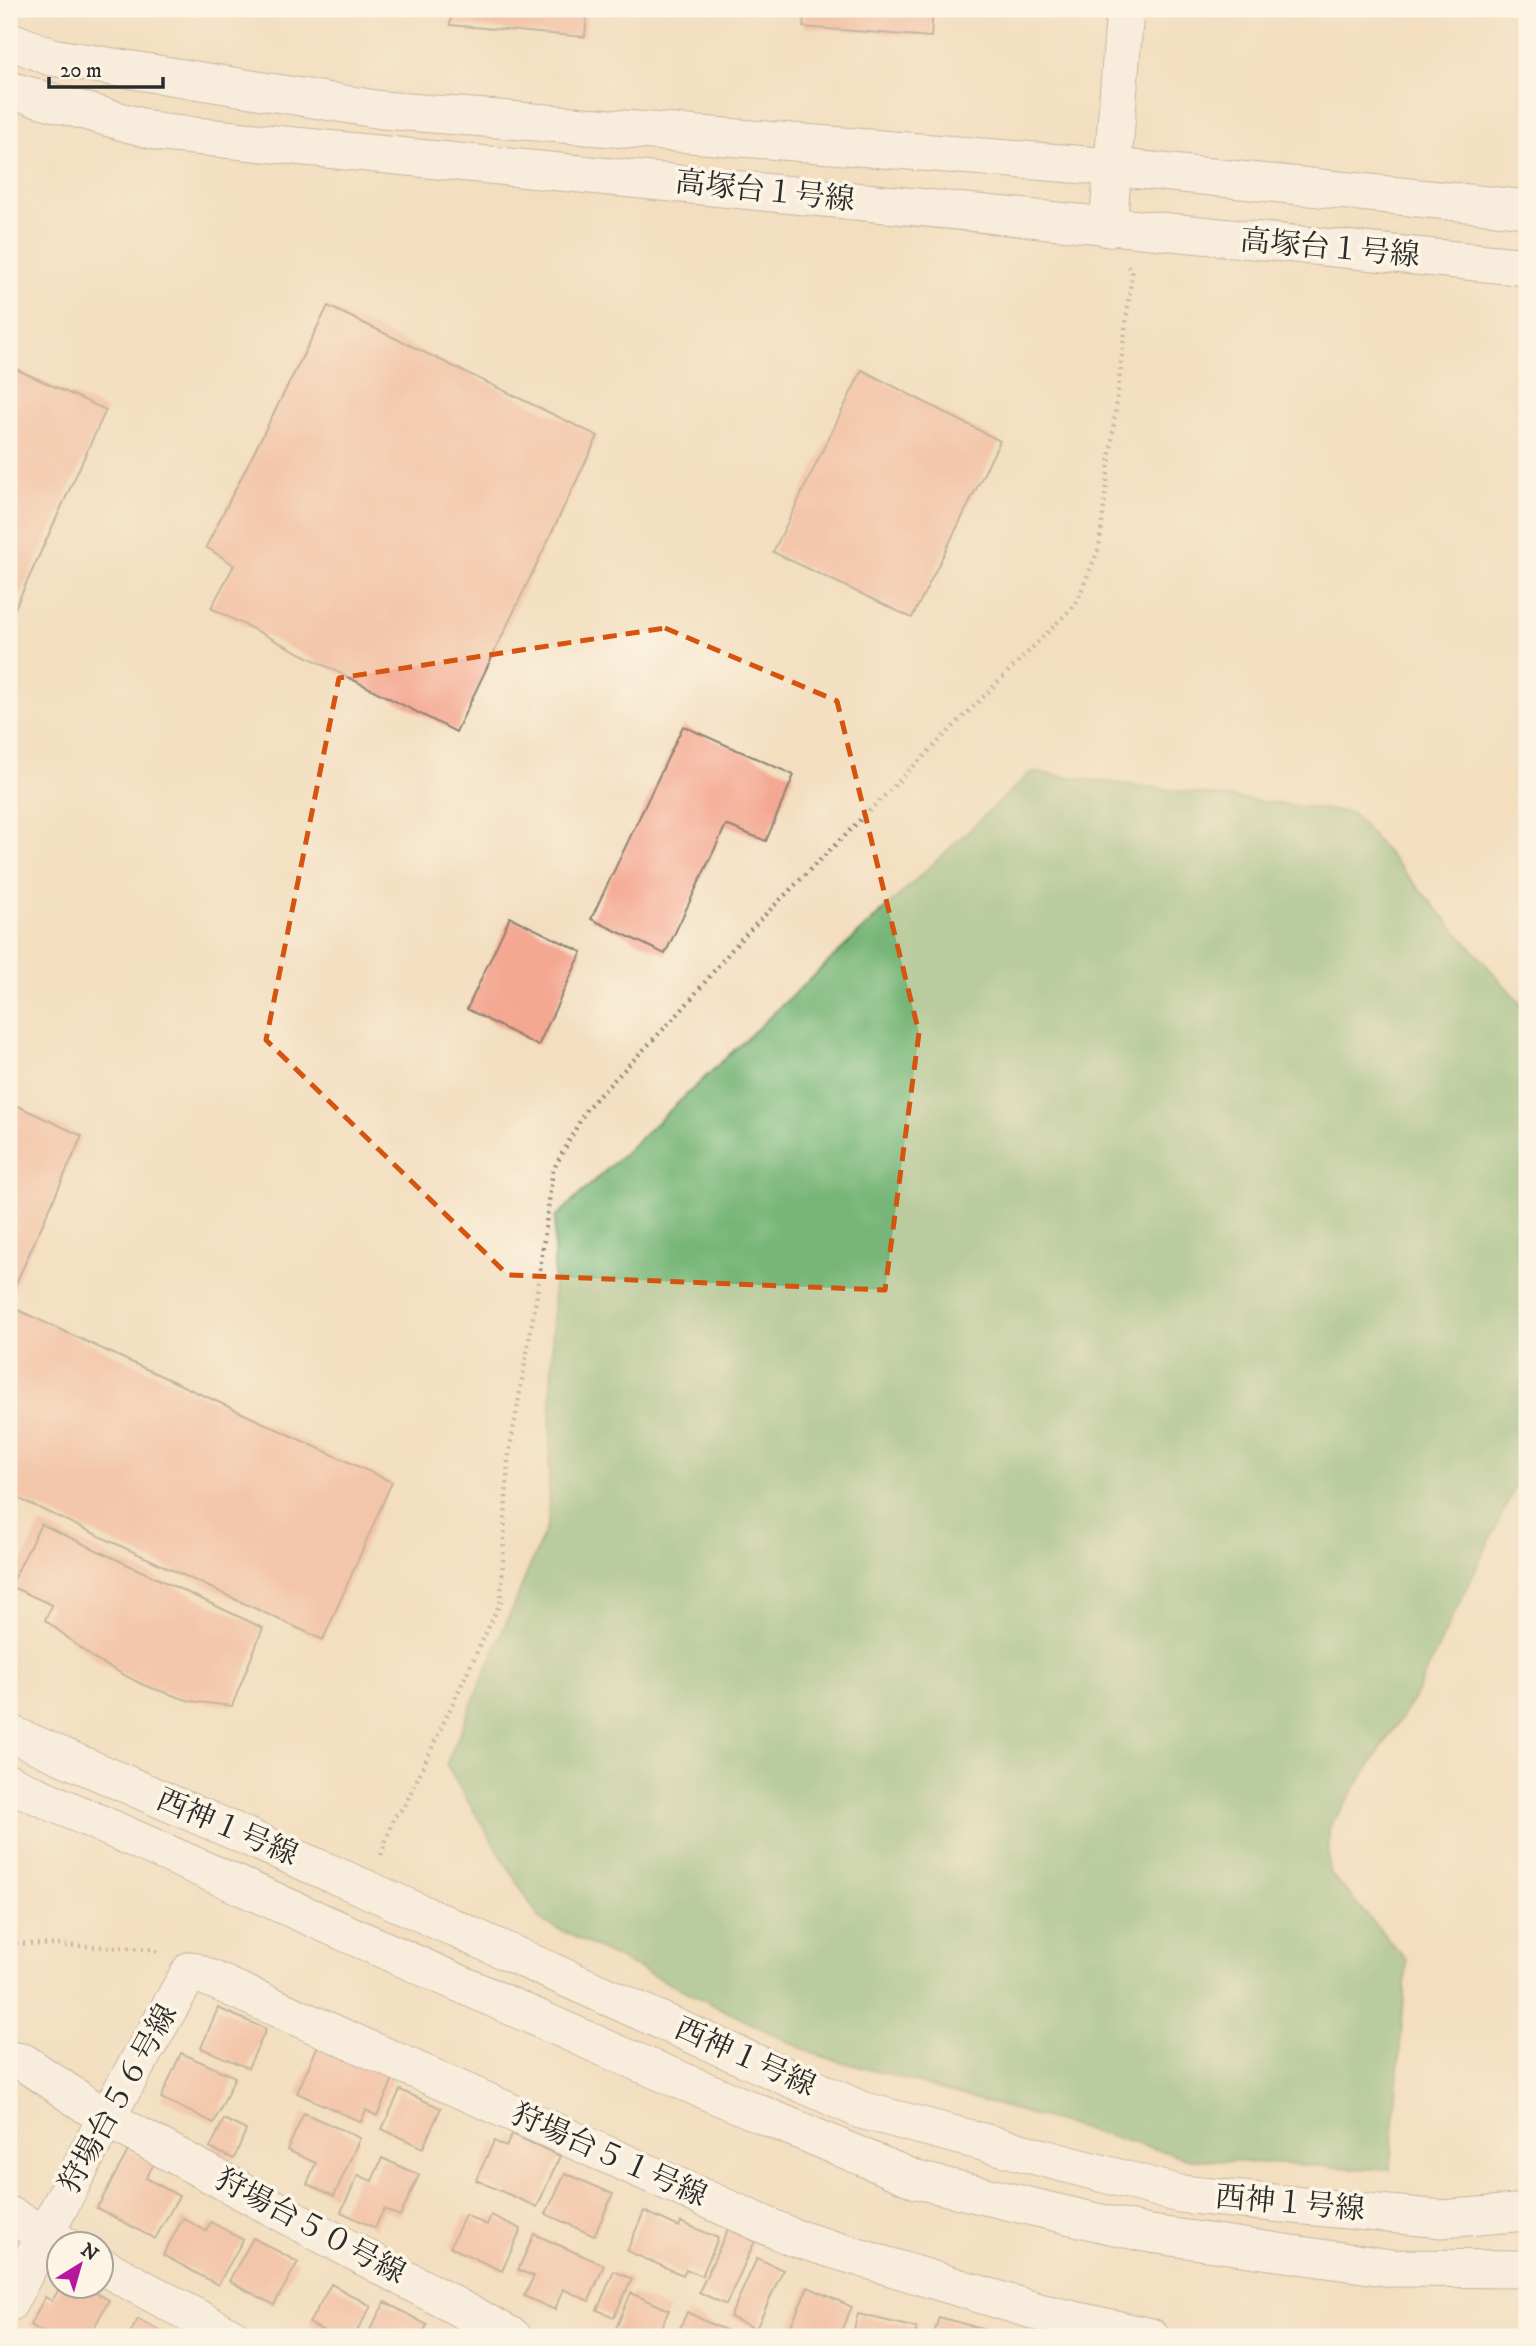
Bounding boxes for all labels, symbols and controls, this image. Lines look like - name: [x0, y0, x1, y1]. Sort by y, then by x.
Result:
- scale bar: [49, 46, 163, 90]
- text: 20 m: [60, 58, 102, 84]
- street label: 高塚台１号線: [674, 164, 856, 220]
- street label: 高塚台１号線: [1239, 223, 1421, 275]
- street label: 西神１号線: [151, 1782, 303, 1874]
- street label: 狩場台５６号線: [52, 1998, 186, 2200]
- street label: 西神１号線: [669, 2011, 821, 2105]
- street label: 狩場台５１号線: [506, 2096, 712, 2216]
- street label: 狩場台５０号線: [209, 2161, 411, 2293]
- street label: 西神１号線: [1214, 2179, 1366, 2229]
- north arrow: [46, 2230, 116, 2300]
- text: N: [76, 2239, 103, 2267]

